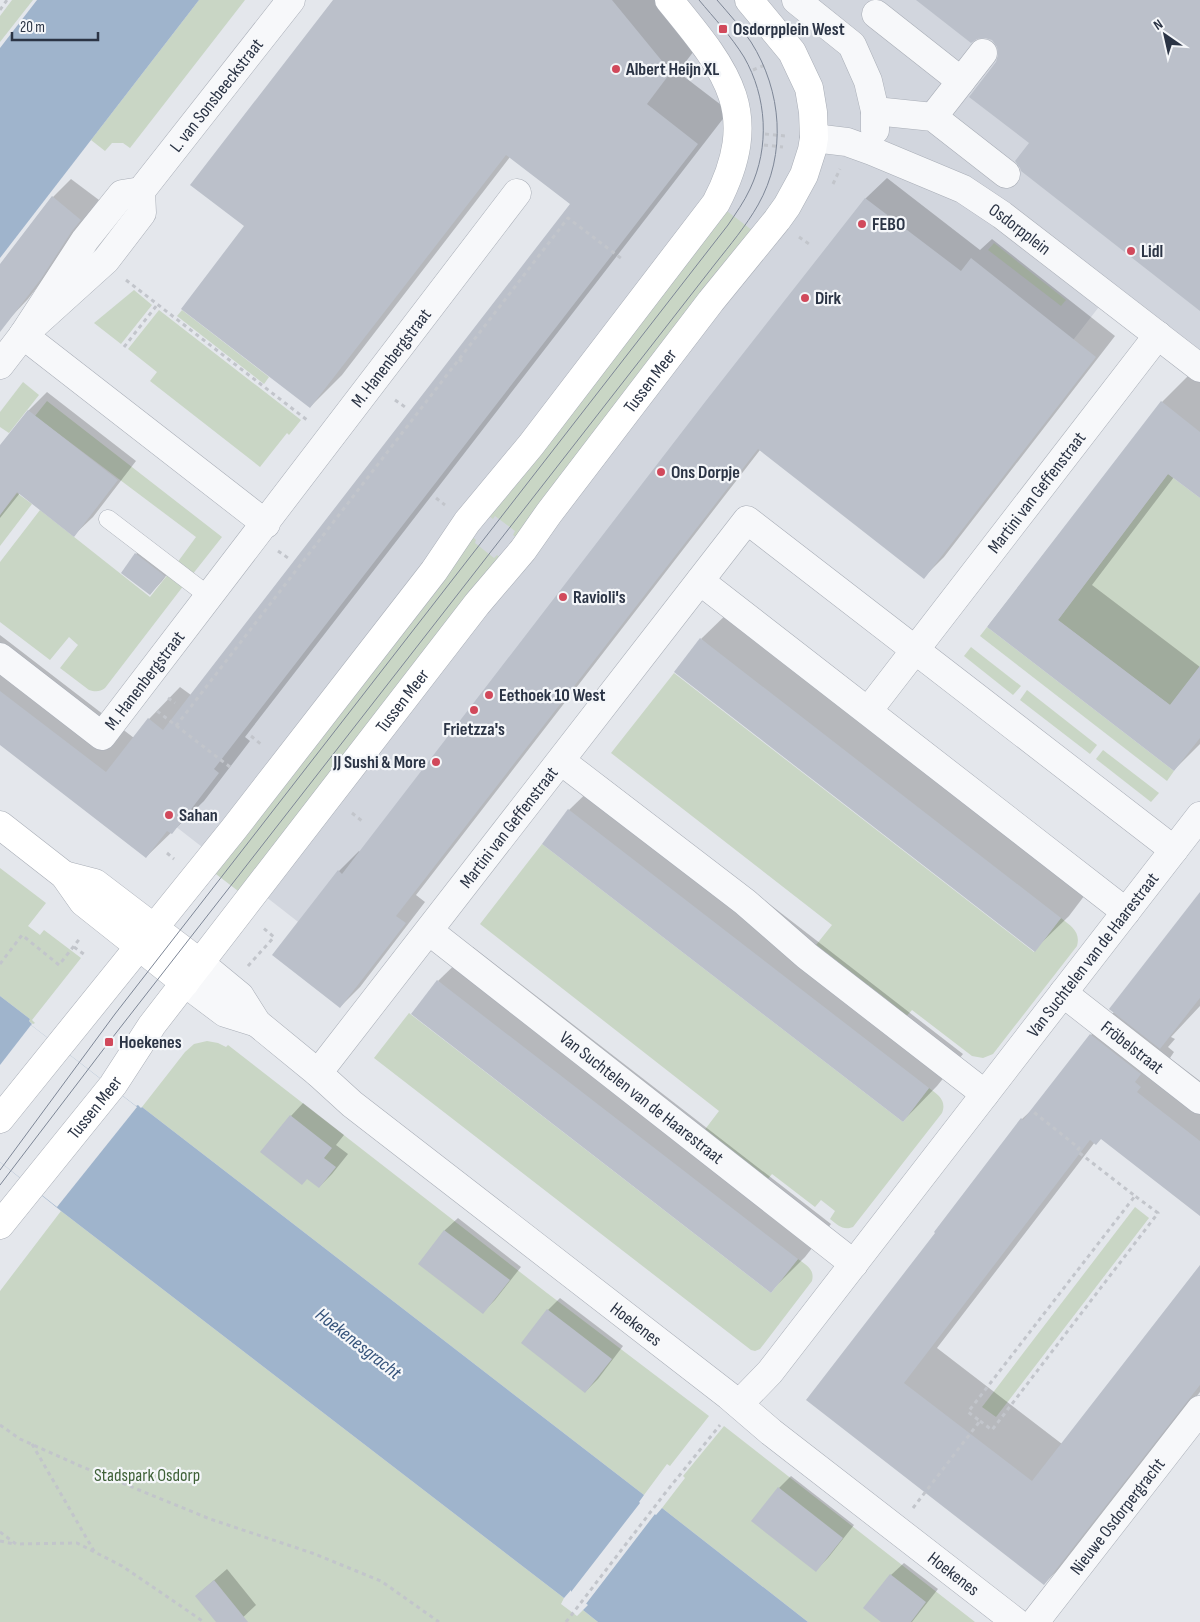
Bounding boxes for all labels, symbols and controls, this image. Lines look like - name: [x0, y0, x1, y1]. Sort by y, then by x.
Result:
- scale bar: [12, 10, 99, 42]
- north arrow: [1140, 10, 1190, 60]
- text: N: [1150, 15, 1166, 34]
- text: 20 m: [20, 18, 45, 37]
- place label: Osdorpplein West: [733, 19, 845, 40]
- marker: Osdorpplein West: [717, 23, 729, 35]
- street label: L. van Sonsbeeckstraat: [165, 34, 268, 156]
- place label: Albert Heijn XL: [625, 59, 719, 80]
- marker: Albert Heijn XL: [610, 63, 622, 75]
- street label: Osdorpplein: [985, 199, 1055, 259]
- place label: FEBO: [872, 214, 905, 235]
- marker: FEBO: [856, 218, 868, 230]
- place label: Lidl: [1141, 241, 1163, 262]
- marker: Lidl: [1125, 245, 1137, 257]
- place label: Dirk: [815, 288, 842, 309]
- marker: Dirk: [799, 292, 811, 304]
- street label: M. Hanenbergstraat: [347, 304, 436, 411]
- street label: Tussen Meer: [619, 345, 681, 417]
- street label: Martini van Geffenstraat: [983, 427, 1090, 557]
- place label: Ons Dorpje: [671, 462, 740, 483]
- marker: Ons Dorpje: [655, 466, 667, 478]
- place label: Ravioli's: [573, 587, 626, 608]
- marker: Ravioli's: [557, 591, 569, 603]
- street label: M. Hanenbergstraat: [100, 627, 189, 734]
- street label: Tussen Meer: [371, 665, 433, 737]
- place label: Eethoek 10 West: [499, 685, 605, 706]
- marker: Eethoek 10 West: [483, 689, 495, 701]
- marker: Frietzza's: [468, 704, 480, 716]
- place label: Frietzza's: [443, 719, 505, 740]
- place label: JJ Sushi & More: [332, 752, 426, 773]
- marker: JJ Sushi & More: [430, 756, 442, 768]
- street label: Martini van Geffenstraat: [455, 762, 562, 892]
- place label: Sahan: [179, 805, 218, 826]
- marker: Sahan: [163, 809, 175, 821]
- street label: Van Suchtelen van de Haarestraat: [1022, 868, 1163, 1041]
- street label: Fröbelstraat: [1097, 1016, 1168, 1078]
- street label: Van Suchtelen van de Haarestraat: [555, 1027, 728, 1169]
- place label: Hoekenes: [119, 1032, 182, 1053]
- marker: Hoekenes: [103, 1036, 115, 1048]
- street label: Tussen Meer: [63, 1072, 126, 1143]
- street label: Hoekenes: [606, 1298, 666, 1350]
- water label: Hoekenesgracht: [311, 1303, 406, 1385]
- street label: Nieuwe Osdorpergracht: [1065, 1453, 1169, 1579]
- park label: Stadspark Osdorp: [94, 1465, 200, 1486]
- street label: Hoekenes: [924, 1547, 983, 1600]

